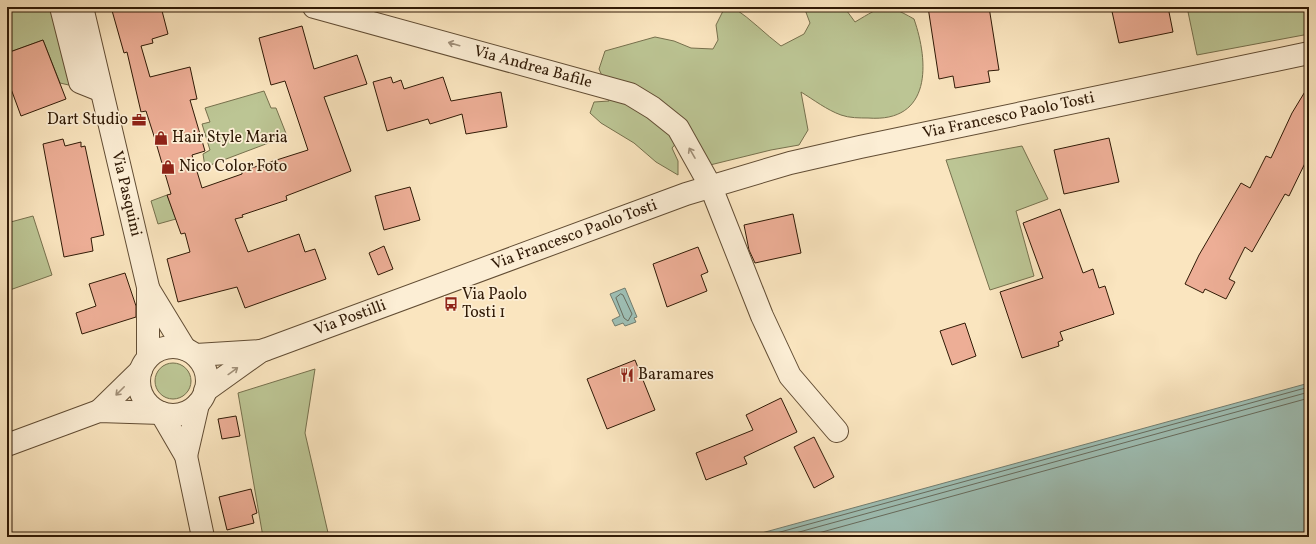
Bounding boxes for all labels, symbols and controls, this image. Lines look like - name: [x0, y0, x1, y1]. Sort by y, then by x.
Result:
- one-way arrow: [448, 40, 461, 48]
- street label: Via Andrea Bafile: [471, 40, 595, 94]
- street label: Via Francesco Paolo Tosti: [921, 87, 1097, 145]
- place label: Dart Studio: [47, 109, 128, 131]
- office icon: Dart Studio: [131, 112, 147, 128]
- place label: Hair Style Maria: [172, 127, 288, 149]
- shop icon: Hair Style Maria: [153, 130, 169, 146]
- one-way arrow: [687, 147, 695, 159]
- street label: Via Pasquini: [105, 149, 147, 239]
- place label: Nico Color Foto: [179, 156, 287, 178]
- shop icon: Nico Color Foto: [160, 159, 176, 175]
- street label: Via Francesco Paolo Tosti: [489, 194, 661, 276]
- place label: Via Paolo Tosti 1: [462, 284, 527, 324]
- street label: Via Postilli: [311, 295, 390, 342]
- bus stop icon: Via Paolo Tosti 1: [443, 296, 459, 312]
- place label: Baramares: [638, 364, 714, 386]
- one-way arrow: [227, 367, 238, 375]
- restaurant icon: Baramares: [619, 367, 635, 383]
- one-way arrow: [115, 386, 125, 396]

